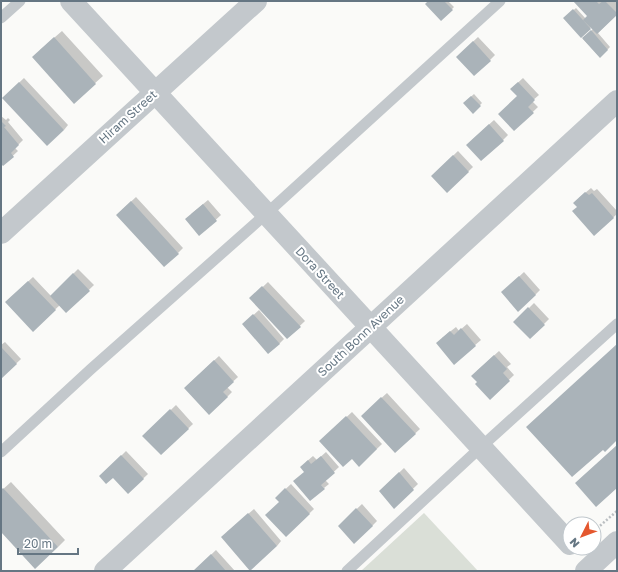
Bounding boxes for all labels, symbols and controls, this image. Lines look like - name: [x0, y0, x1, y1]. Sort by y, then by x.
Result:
- street label: Hiram Street: [96, 87, 160, 147]
- street label: Dora Street: [293, 244, 348, 302]
- street label: South Bonn Avenue: [314, 292, 407, 380]
- north arrow: [562, 516, 602, 556]
- scale bar: [18, 530, 78, 556]
- text: 20 m: [24, 536, 52, 551]
- text: N: [567, 536, 582, 550]

